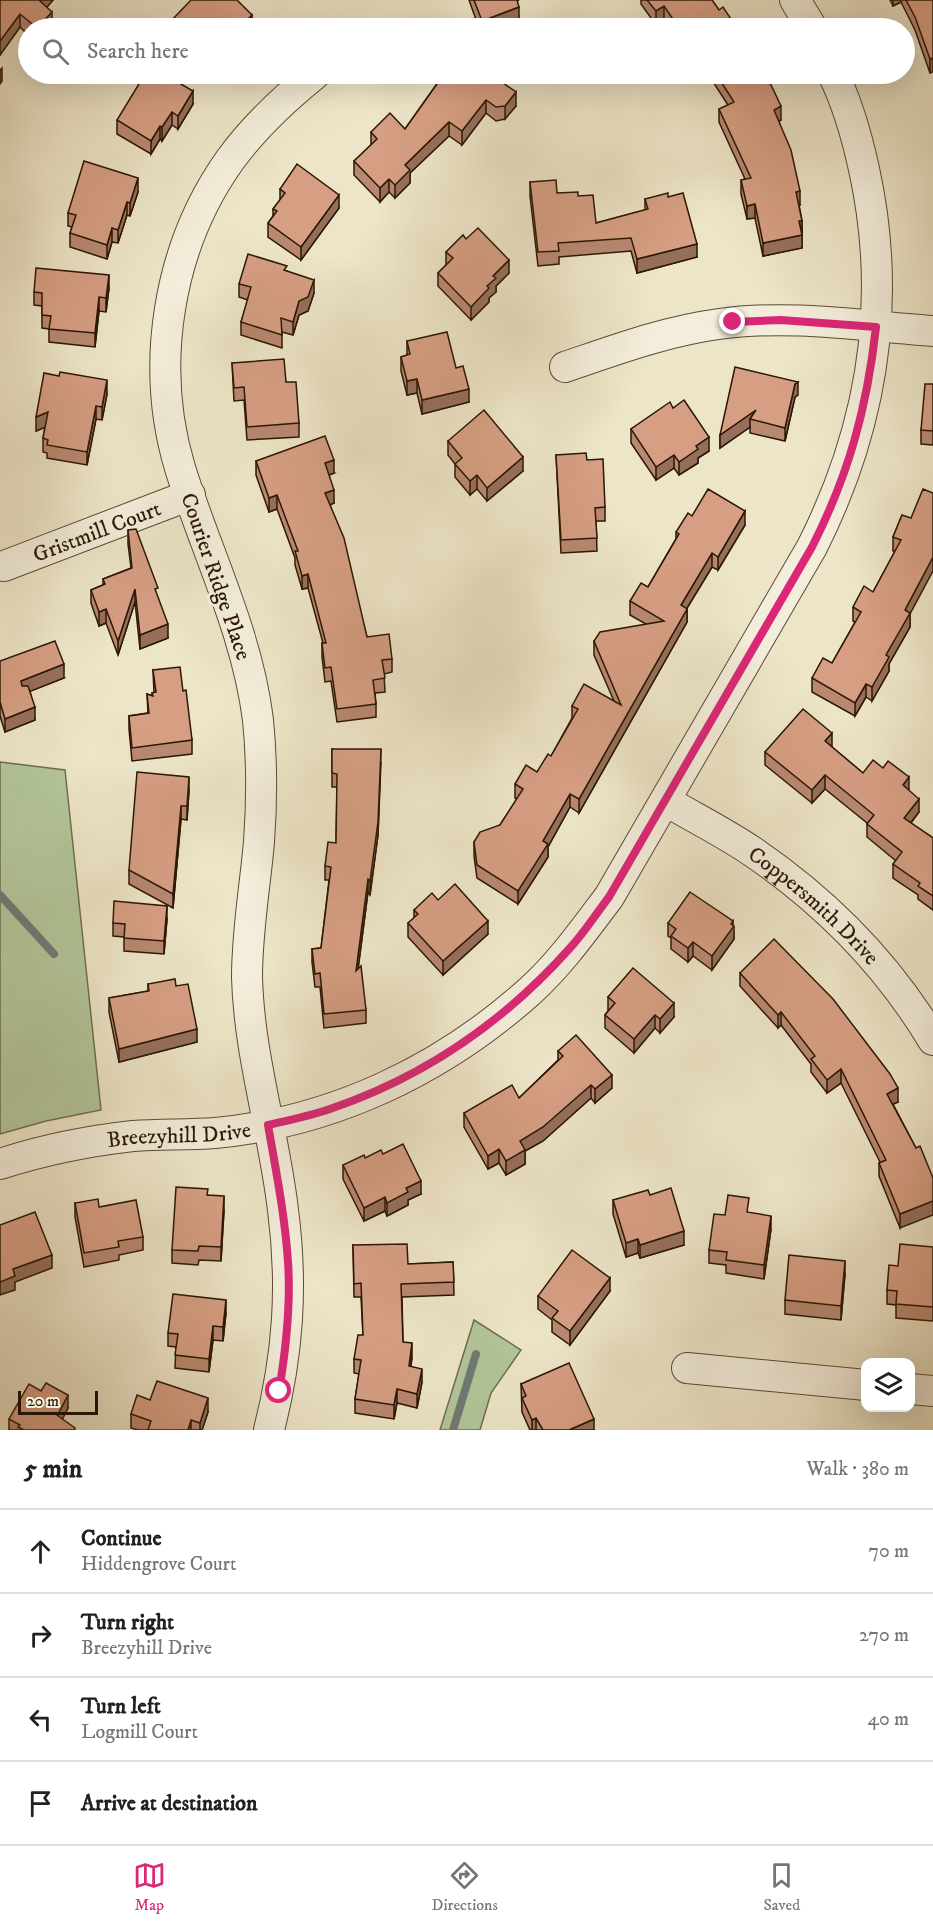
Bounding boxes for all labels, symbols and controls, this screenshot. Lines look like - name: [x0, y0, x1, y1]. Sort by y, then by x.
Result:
- search box: [18, 18, 915, 84]
- icon: search: [39, 35, 72, 68]
- text: Search here: [87, 38, 189, 65]
- route end: [719, 308, 745, 334]
- street label: Courier Ridge Place: [174, 489, 257, 664]
- street label: Gristmill Court: [29, 495, 165, 569]
- street label: Coppersmith Drive: [743, 841, 885, 971]
- street label: Breezyhill Drive: [105, 1117, 253, 1154]
- map controls: [861, 1358, 915, 1412]
- button: layers: [861, 1358, 915, 1412]
- route start: [265, 1377, 291, 1403]
- scale bar: [18, 1388, 98, 1416]
- text: 20 m: [27, 1391, 59, 1411]
- text: 5 min: [24, 1453, 82, 1486]
- text: Walk · 380 m: [807, 1457, 909, 1482]
- text: Continue: [81, 1525, 162, 1552]
- icon: ahead: [24, 1535, 57, 1568]
- text: 70 m: [868, 1539, 909, 1564]
- text: Hiddengrove Court: [81, 1552, 236, 1577]
- text: Turn right: [81, 1609, 174, 1636]
- icon: right: [24, 1619, 57, 1652]
- text: 270 m: [859, 1623, 909, 1648]
- text: Breezyhill Drive: [81, 1636, 212, 1661]
- text: Turn left: [81, 1693, 161, 1720]
- icon: left: [24, 1703, 57, 1736]
- text: 40 m: [867, 1707, 909, 1732]
- text: Logmill Court: [81, 1720, 198, 1745]
- icon: arrive: [24, 1787, 57, 1820]
- text: Arrive at destination: [81, 1790, 258, 1817]
- tab: Map: [133, 1859, 166, 1915]
- tab: Directions: [431, 1859, 498, 1915]
- tab: Saved: [763, 1859, 800, 1915]

